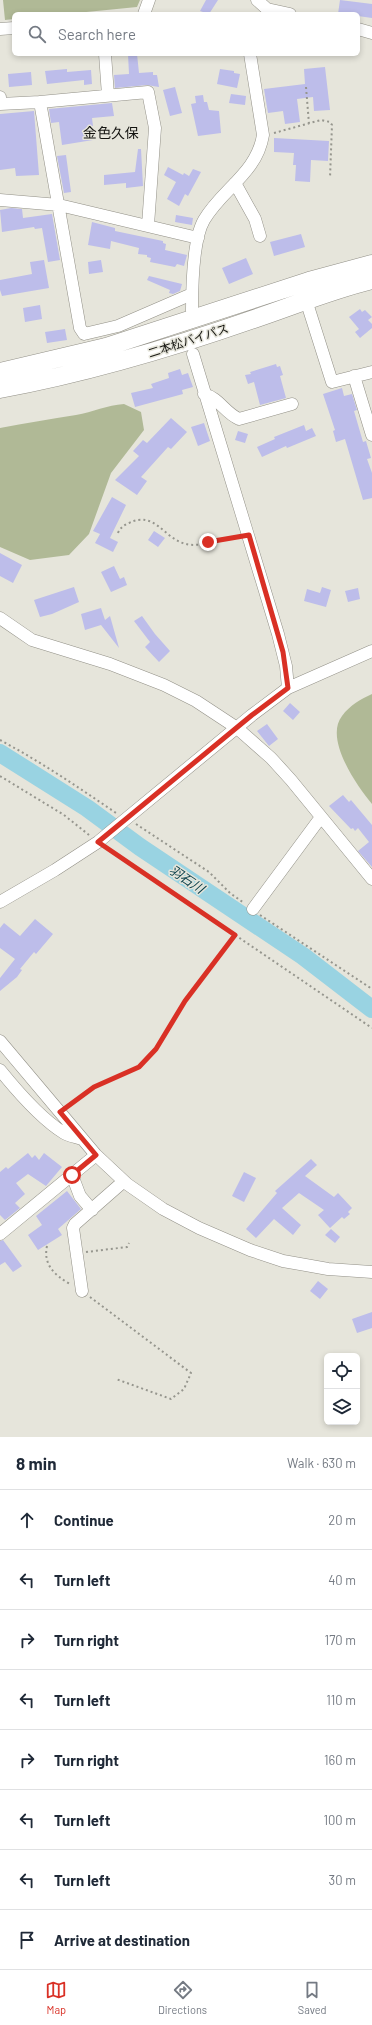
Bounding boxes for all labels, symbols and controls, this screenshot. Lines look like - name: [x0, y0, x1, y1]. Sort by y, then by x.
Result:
- search box: [12, 12, 360, 56]
- icon: search: [26, 23, 48, 45]
- text: Search here: [58, 25, 136, 43]
- district label: 金色久保: [83, 124, 139, 141]
- street label: 二本松バイパス: [146, 320, 230, 360]
- route end: [199, 533, 217, 551]
- water label: 羽石川: [166, 861, 209, 898]
- route start: [63, 1166, 81, 1184]
- map controls: [324, 1353, 360, 1425]
- button: locate: [324, 1353, 360, 1389]
- button: layers: [324, 1389, 360, 1425]
- text: 8 min: [16, 1453, 56, 1473]
- text: Walk · 630 m: [287, 1455, 356, 1471]
- icon: ahead: [16, 1509, 38, 1531]
- text: Continue: [54, 1511, 114, 1529]
- text: 20 m: [328, 1512, 356, 1528]
- icon: left: [16, 1569, 38, 1591]
- text: Turn left: [54, 1571, 110, 1589]
- text: 40 m: [328, 1572, 356, 1588]
- icon: right: [16, 1629, 38, 1651]
- text: Turn right: [54, 1631, 119, 1649]
- text: 170 m: [325, 1632, 356, 1648]
- icon: left: [16, 1689, 38, 1711]
- text: Turn left: [54, 1691, 110, 1709]
- text: 110 m: [326, 1692, 356, 1708]
- icon: right: [16, 1749, 38, 1771]
- text: Turn right: [54, 1751, 119, 1769]
- text: 160 m: [324, 1752, 356, 1768]
- icon: left: [16, 1809, 38, 1831]
- text: Turn left: [54, 1811, 110, 1829]
- text: 100 m: [323, 1812, 356, 1828]
- icon: left: [16, 1869, 38, 1891]
- text: Turn left: [54, 1871, 110, 1889]
- text: 30 m: [329, 1872, 356, 1888]
- icon: arrive: [16, 1929, 38, 1951]
- text: Arrive at destination: [54, 1931, 190, 1949]
- tab: Map: [45, 1979, 67, 2016]
- tab: Directions: [158, 1979, 207, 2016]
- tab: Saved: [298, 1979, 327, 2016]

